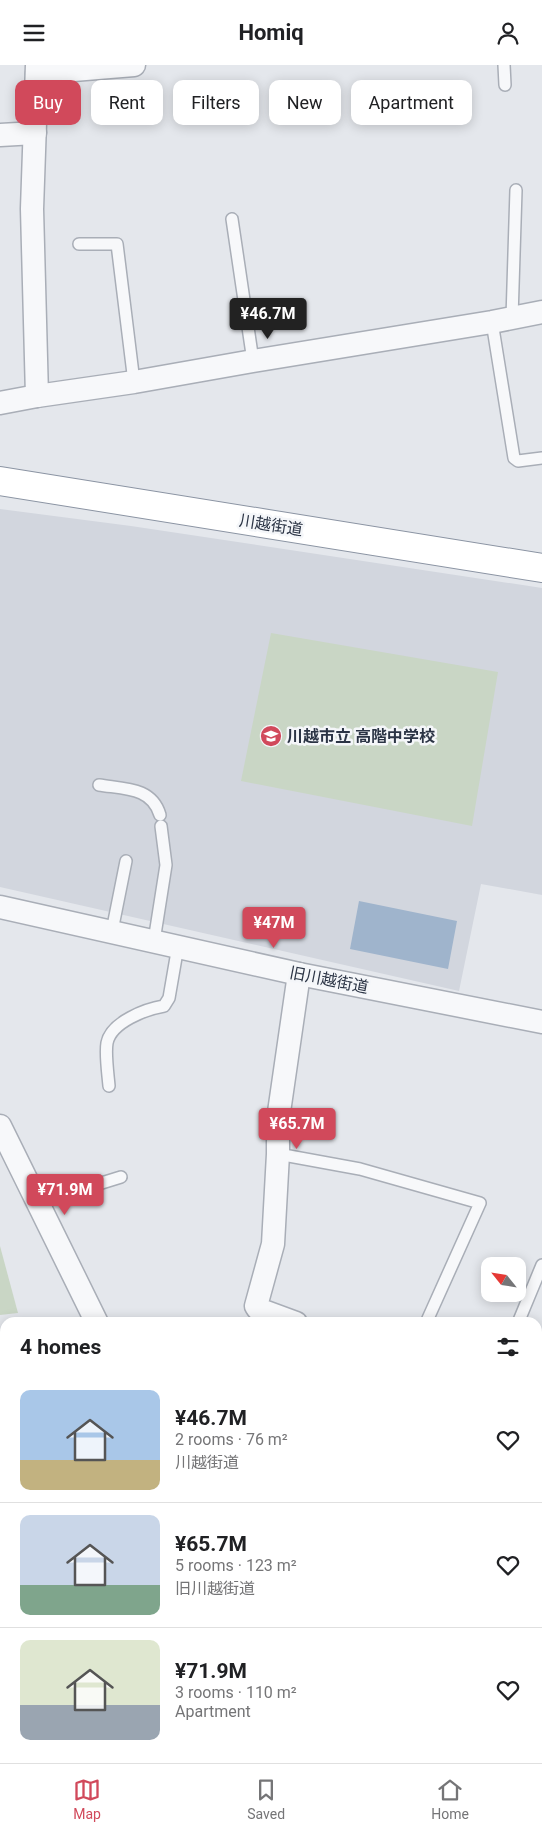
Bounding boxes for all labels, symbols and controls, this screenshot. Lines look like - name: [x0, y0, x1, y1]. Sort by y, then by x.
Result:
- icon: menu: [20, 19, 48, 47]
- icon: person: [494, 19, 522, 47]
- text: Homiq: [238, 20, 304, 45]
- chip: Buy: [15, 80, 81, 125]
- chip: Rent: [91, 80, 163, 125]
- chip: Filters: [173, 80, 259, 125]
- chip: New: [269, 80, 341, 125]
- chip: Apartment: [351, 80, 472, 125]
- pin: ¥46.7M: [227, 297, 309, 340]
- text: ¥46.7M: [241, 304, 295, 323]
- street label: 川越街道: [238, 511, 304, 539]
- school or university icon: 川越市立 高階中学校: [259, 724, 283, 748]
- place label: 川越市立 高階中学校: [287, 727, 435, 746]
- pin: ¥47M: [244, 907, 304, 949]
- text: ¥47M: [254, 913, 294, 932]
- street label: 旧川越街道: [288, 963, 370, 997]
- pin: ¥65.7M: [256, 1107, 338, 1150]
- text: ¥65.7M: [270, 1114, 324, 1133]
- pin: ¥71.9M: [24, 1173, 106, 1216]
- text: ¥71.9M: [38, 1180, 92, 1199]
- north arrow: [481, 1257, 526, 1303]
- map controls: [481, 1257, 526, 1302]
- icon: filters: [494, 1333, 522, 1361]
- text: 4 homes: [20, 1335, 101, 1359]
- text: ¥46.7M: [175, 1406, 247, 1430]
- icon: home: [60, 1410, 120, 1470]
- icon: heart: [494, 1426, 522, 1454]
- text: 2 rooms · 76 m²: [175, 1430, 288, 1449]
- text: 川越街道: [175, 1453, 239, 1472]
- text: ¥65.7M: [175, 1532, 247, 1556]
- icon: home: [60, 1535, 120, 1595]
- icon: heart: [494, 1551, 522, 1579]
- text: 5 rooms · 123 m²: [175, 1556, 297, 1575]
- text: 旧川越街道: [175, 1579, 255, 1598]
- text: ¥71.9M: [175, 1659, 247, 1683]
- icon: home: [60, 1660, 120, 1720]
- icon: heart: [494, 1676, 522, 1704]
- text: 3 rooms · 110 m²: [175, 1683, 297, 1702]
- text: Apartment: [175, 1702, 251, 1721]
- tab: Map: [73, 1776, 101, 1822]
- tab: Saved: [247, 1776, 285, 1822]
- tab: Home: [431, 1776, 469, 1822]

